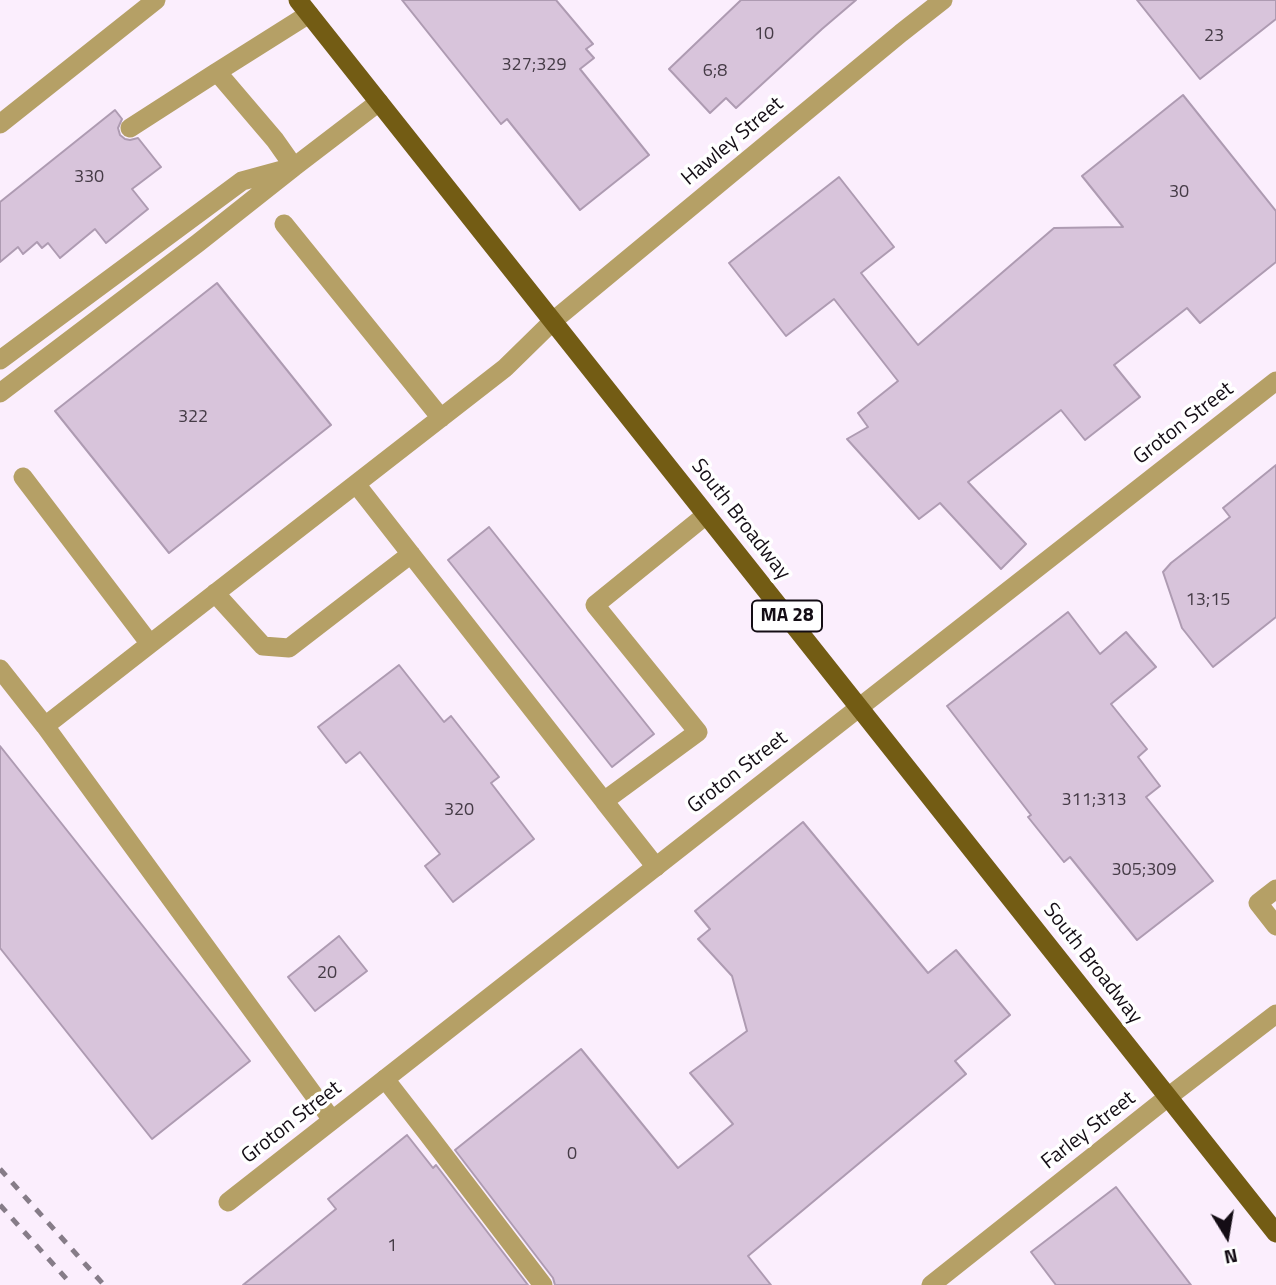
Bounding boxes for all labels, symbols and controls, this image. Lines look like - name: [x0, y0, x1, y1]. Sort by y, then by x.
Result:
- house number: 10: [754, 24, 774, 46]
- house number: 23: [1204, 26, 1224, 48]
- house number: 327;329: [502, 55, 566, 77]
- house number: 6;8: [703, 61, 727, 83]
- street label: Hawley Street: [677, 92, 789, 192]
- house number: 330: [74, 167, 104, 189]
- house number: 30: [1169, 182, 1189, 204]
- street label: Groton Street: [1129, 377, 1239, 471]
- house number: 322: [178, 407, 208, 429]
- street label: South Broadway: [685, 455, 795, 585]
- house number: 13;15: [1186, 590, 1230, 612]
- road number: MA 28: [752, 600, 822, 632]
- street label: Groton Street: [683, 726, 793, 820]
- house number: 311;313: [1062, 790, 1126, 812]
- house number: 320: [444, 800, 474, 822]
- house number: 305;309: [1112, 860, 1176, 882]
- street label: South Broadway: [1037, 899, 1147, 1029]
- house number: 20: [317, 963, 337, 985]
- street label: Groton Street: [237, 1076, 347, 1170]
- street label: Farley Street: [1037, 1086, 1141, 1176]
- house number: 0: [567, 1144, 577, 1166]
- north arrow: [1192, 1201, 1262, 1271]
- house number: 1: [387, 1236, 397, 1258]
- text: N: [1222, 1242, 1240, 1273]

